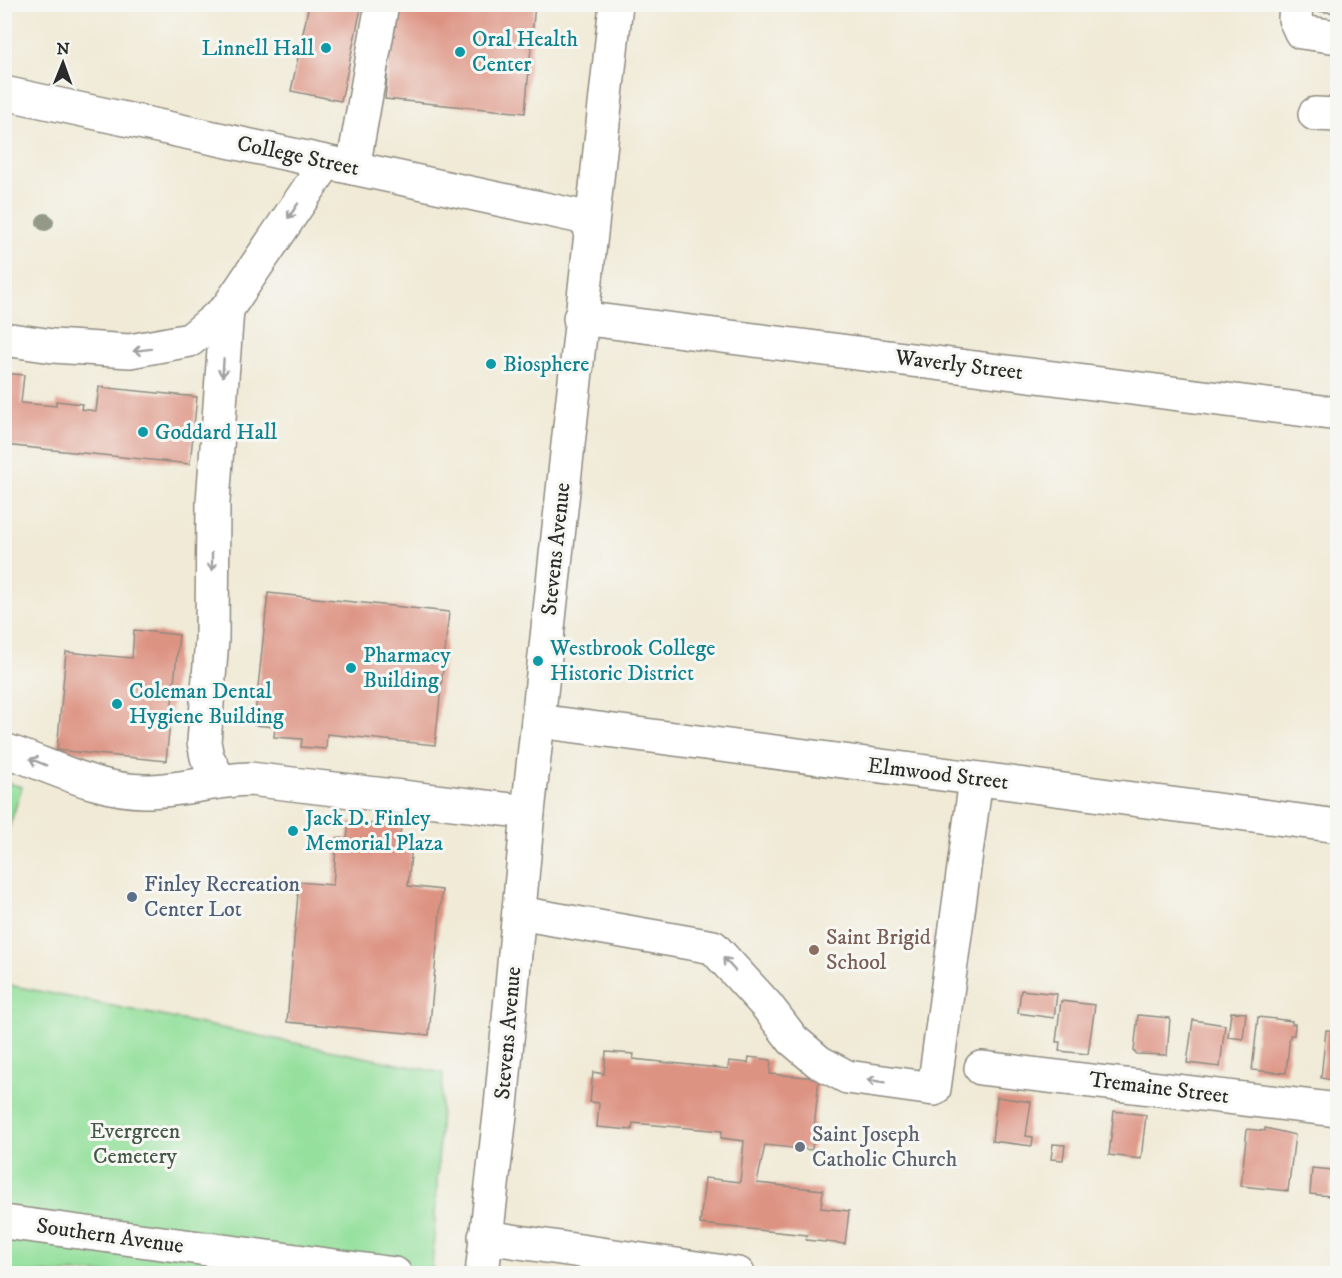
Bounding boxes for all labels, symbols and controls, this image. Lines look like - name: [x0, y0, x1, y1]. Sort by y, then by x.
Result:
- place label: Oral Health Center: [472, 26, 579, 78]
- north arrow: [33, 33, 93, 93]
- place label: Linnell Hall: [201, 35, 314, 62]
- text: N: [57, 39, 70, 59]
- marker: Linnell Hall: [319, 41, 333, 55]
- marker: Oral Health Center: [453, 45, 467, 59]
- street label: College Street: [235, 130, 361, 182]
- one-way arrow: [287, 203, 299, 219]
- one-way arrow: [132, 344, 152, 355]
- street label: Waverly Street: [893, 344, 1024, 386]
- place label: Biosphere: [503, 351, 589, 378]
- one-way arrow: [217, 357, 228, 377]
- marker: Biosphere: [484, 357, 498, 371]
- place label: Goddard Hall: [155, 419, 278, 446]
- marker: Goddard Hall: [136, 425, 150, 439]
- street label: Stevens Avenue: [536, 481, 576, 617]
- one-way arrow: [206, 552, 218, 572]
- place label: Westbrook College Historic District: [549, 635, 715, 687]
- place label: Pharmacy Building: [363, 642, 451, 694]
- marker: Westbrook College Historic District: [531, 654, 545, 668]
- marker: Pharmacy Building: [344, 661, 358, 675]
- place label: Coleman Dental Hygiene Building: [129, 678, 284, 730]
- marker: Coleman Dental Hygiene Building: [110, 697, 124, 711]
- street label: Elmwood Street: [866, 752, 1010, 796]
- one-way arrow: [29, 756, 47, 767]
- place label: Jack D. Finley Memorial Plaza: [303, 805, 444, 857]
- marker: Jack D. Finley Memorial Plaza: [286, 824, 300, 838]
- place label: Finley Recreation Center Lot: [144, 871, 301, 923]
- marker: Finley Recreation Center Lot: [125, 890, 139, 904]
- place label: Saint Brigid School: [826, 924, 931, 976]
- marker: Saint Brigid School: [807, 943, 821, 957]
- one-way arrow: [722, 956, 736, 971]
- street label: Stevens Avenue: [489, 965, 527, 1101]
- street label: Tremaine Street: [1088, 1066, 1230, 1110]
- one-way arrow: [866, 1076, 886, 1087]
- park label: Evergreen Cemetery: [90, 1118, 181, 1170]
- place label: Saint Joseph Catholic Church: [812, 1121, 958, 1173]
- marker: Saint Joseph Catholic Church: [793, 1140, 807, 1154]
- street label: Southern Avenue: [35, 1212, 185, 1260]

